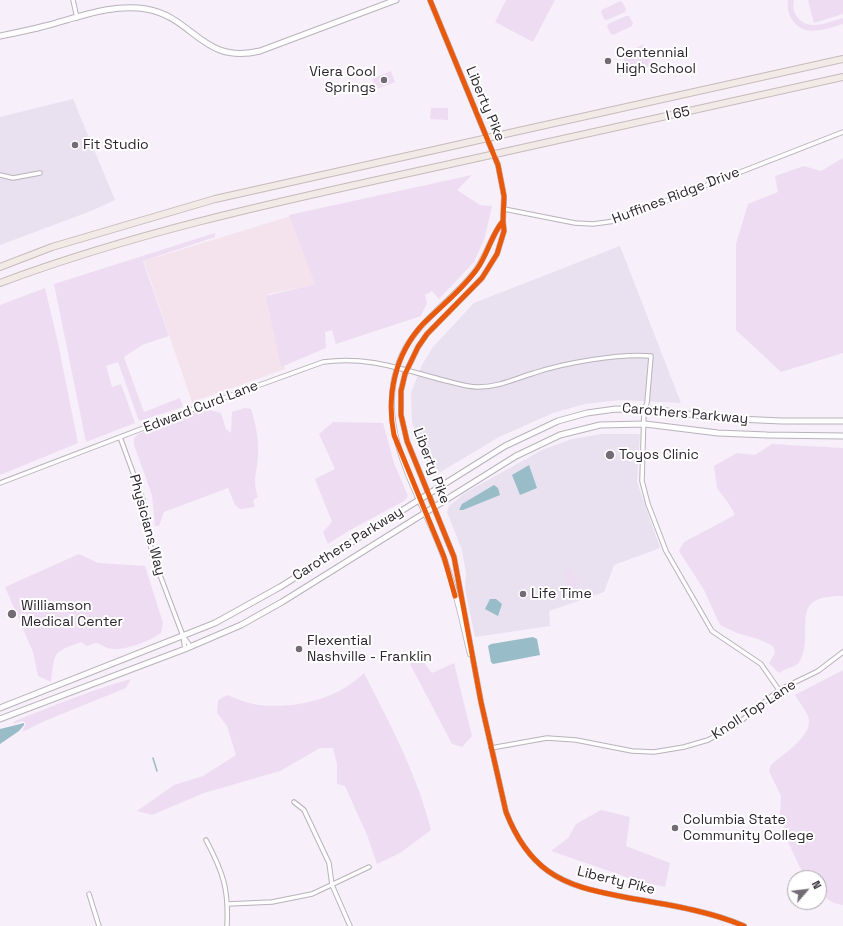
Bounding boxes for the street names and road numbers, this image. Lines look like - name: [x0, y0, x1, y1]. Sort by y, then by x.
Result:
- street label: Liberty Pike: [462, 64, 508, 144]
- street label: I 65: [665, 103, 691, 125]
- street label: Huffines Ridge Drive: [610, 164, 742, 228]
- street label: Edward Curd Lane: [141, 377, 261, 437]
- street label: Carothers Parkway: [621, 400, 749, 428]
- street label: Liberty Pike: [409, 426, 453, 506]
- street label: Physicians Way: [125, 472, 169, 578]
- street label: Carothers Parkway: [290, 503, 406, 585]
- street label: Knoll Top Lane: [709, 677, 799, 743]
- street label: Liberty Pike: [575, 863, 657, 899]

